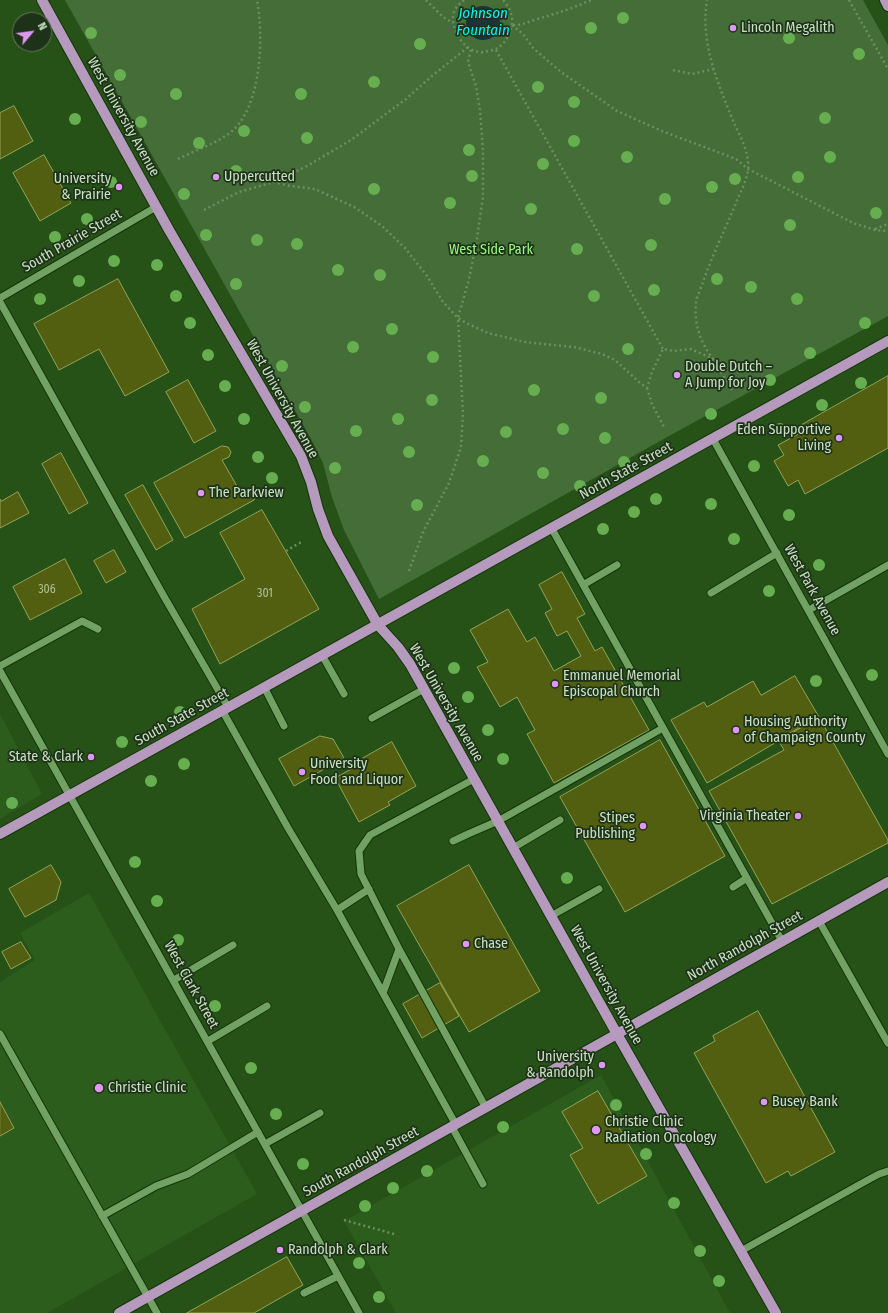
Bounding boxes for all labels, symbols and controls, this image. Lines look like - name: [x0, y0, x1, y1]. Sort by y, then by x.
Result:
- water label: Johnson Fountain: [456, 5, 510, 40]
- north arrow: [12, 12, 52, 52]
- text: N: [35, 20, 49, 32]
- place label: Lincoln Megalith: [741, 20, 835, 36]
- marker: Lincoln Megalith: [728, 23, 738, 33]
- street label: West University Avenue: [83, 54, 163, 180]
- place label: Uppercutted: [224, 169, 295, 185]
- place label: University & Prairie: [54, 171, 111, 204]
- marker: Uppercutted: [211, 172, 221, 182]
- marker: University & Prairie: [114, 182, 124, 192]
- street label: South Prairie Street: [19, 206, 125, 276]
- park label: West Side Park: [449, 242, 533, 258]
- street label: West University Avenue: [242, 336, 322, 462]
- place label: Double Dutch – A Jump for Joy: [685, 359, 772, 392]
- marker: Double Dutch – A Jump for Joy: [672, 370, 682, 380]
- place label: Eden Supportive Living: [737, 422, 831, 454]
- marker: Eden Supportive Living: [834, 433, 844, 443]
- street label: North State Street: [577, 439, 675, 503]
- place label: The Parkview: [209, 485, 284, 501]
- marker: The Parkview: [196, 488, 206, 498]
- street label: West Park Avenue: [780, 542, 844, 638]
- house number: 306: [38, 583, 56, 597]
- house number: 301: [257, 587, 273, 601]
- street label: West University Avenue: [405, 641, 487, 765]
- place label: Emmanuel Memorial Episcopal Church: [563, 668, 680, 700]
- marker: Emmanuel Memorial Episcopal Church: [550, 679, 560, 689]
- street label: South State Street: [132, 684, 232, 750]
- place label: Housing Authority of Champaign County: [744, 714, 866, 746]
- marker: Housing Authority of Champaign County: [731, 725, 741, 735]
- place label: State & Clark: [9, 749, 83, 765]
- marker: State & Clark: [86, 752, 96, 762]
- place label: University Food and Liquor: [310, 756, 403, 788]
- marker: University Food and Liquor: [297, 767, 307, 777]
- place label: Virginia Theater: [700, 808, 790, 824]
- place label: Stipes Publishing: [575, 810, 635, 842]
- marker: Virginia Theater: [793, 811, 803, 821]
- marker: Stipes Publishing: [638, 821, 648, 831]
- street label: North Randolph Street: [685, 907, 805, 985]
- street label: West University Avenue: [566, 922, 646, 1048]
- place label: Chase: [474, 936, 508, 952]
- street label: West Clark Street: [160, 938, 222, 1032]
- marker: Chase: [461, 939, 471, 949]
- place label: University & Randolph: [526, 1049, 594, 1082]
- marker: University & Randolph: [597, 1060, 607, 1070]
- place label: Christie Clinic: [108, 1080, 186, 1096]
- marker: Christie Clinic: [93, 1082, 105, 1094]
- place label: Busey Bank: [772, 1094, 838, 1110]
- marker: Busey Bank: [759, 1097, 769, 1107]
- place label: Christie Clinic Radiation Oncology: [605, 1114, 716, 1146]
- street label: South Randolph Street: [300, 1123, 422, 1201]
- marker: Christie Clinic Radiation Oncology: [590, 1124, 602, 1136]
- place label: Randolph & Clark: [288, 1242, 388, 1258]
- marker: Randolph & Clark: [275, 1245, 285, 1255]

